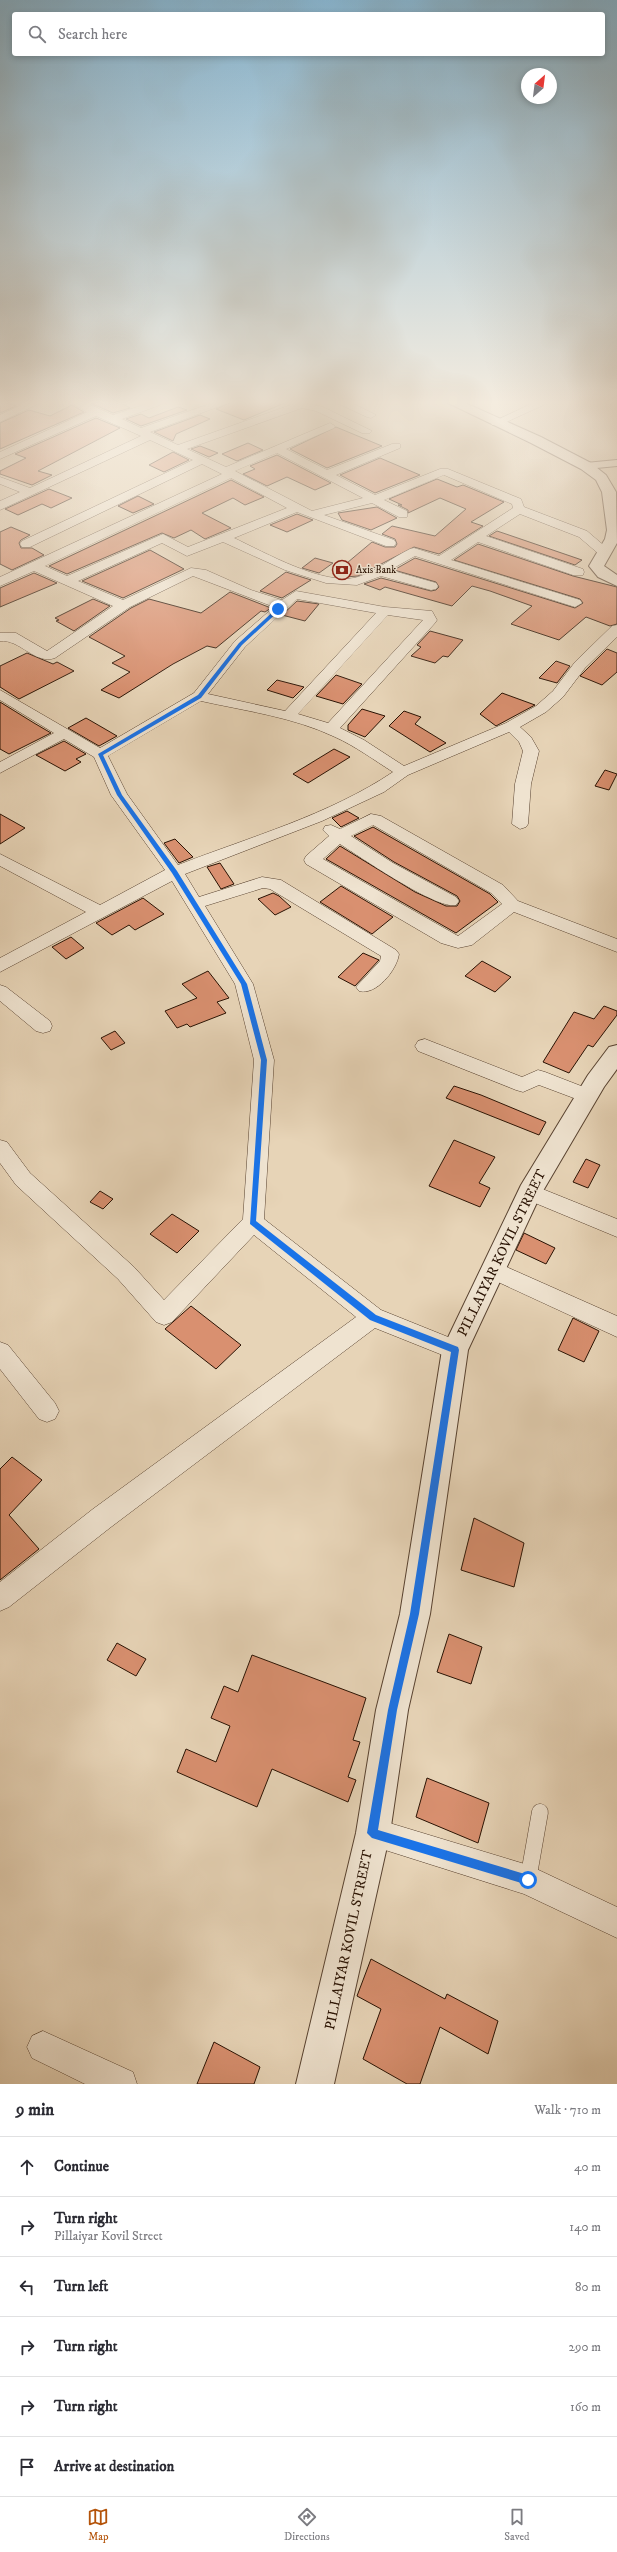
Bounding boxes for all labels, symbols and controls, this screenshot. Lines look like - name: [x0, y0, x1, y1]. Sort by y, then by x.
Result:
- search box: [12, 12, 605, 56]
- icon: search: [26, 23, 48, 45]
- text: Search here: [58, 25, 127, 44]
- north arrow: [521, 68, 557, 104]
- bank icon: Axis Bank: [331, 559, 353, 581]
- place label: Axis Bank: [356, 564, 396, 576]
- route end: [269, 600, 287, 618]
- street label: PILLAIYAR KOVIL STREET: [454, 1166, 550, 1339]
- street label: PILLAIYAR KOVIL STREET: [321, 1848, 377, 2032]
- route start: [519, 1871, 537, 1889]
- text: 9 min: [16, 2099, 54, 2121]
- text: Walk · 710 m: [534, 2102, 601, 2118]
- icon: ahead: [16, 2156, 38, 2178]
- text: Continue: [54, 2157, 109, 2176]
- text: 40 m: [574, 2159, 601, 2175]
- text: Turn right: [54, 2209, 117, 2228]
- icon: right: [16, 2216, 38, 2238]
- text: 140 m: [569, 2219, 601, 2235]
- text: Pillaiyar Kovil Street: [54, 2228, 163, 2244]
- icon: left: [16, 2276, 38, 2298]
- text: Turn left: [54, 2277, 108, 2296]
- text: 80 m: [575, 2279, 601, 2295]
- icon: right: [16, 2336, 38, 2358]
- text: Turn right: [54, 2337, 117, 2356]
- text: 290 m: [569, 2339, 601, 2355]
- icon: right: [16, 2396, 38, 2418]
- text: Turn right: [54, 2397, 117, 2416]
- text: 160 m: [570, 2399, 601, 2415]
- icon: arrive: [16, 2456, 38, 2478]
- text: Arrive at destination: [54, 2457, 174, 2476]
- tab: Map: [87, 2506, 109, 2544]
- tab: Directions: [284, 2506, 330, 2544]
- tab: Saved: [504, 2506, 530, 2544]

